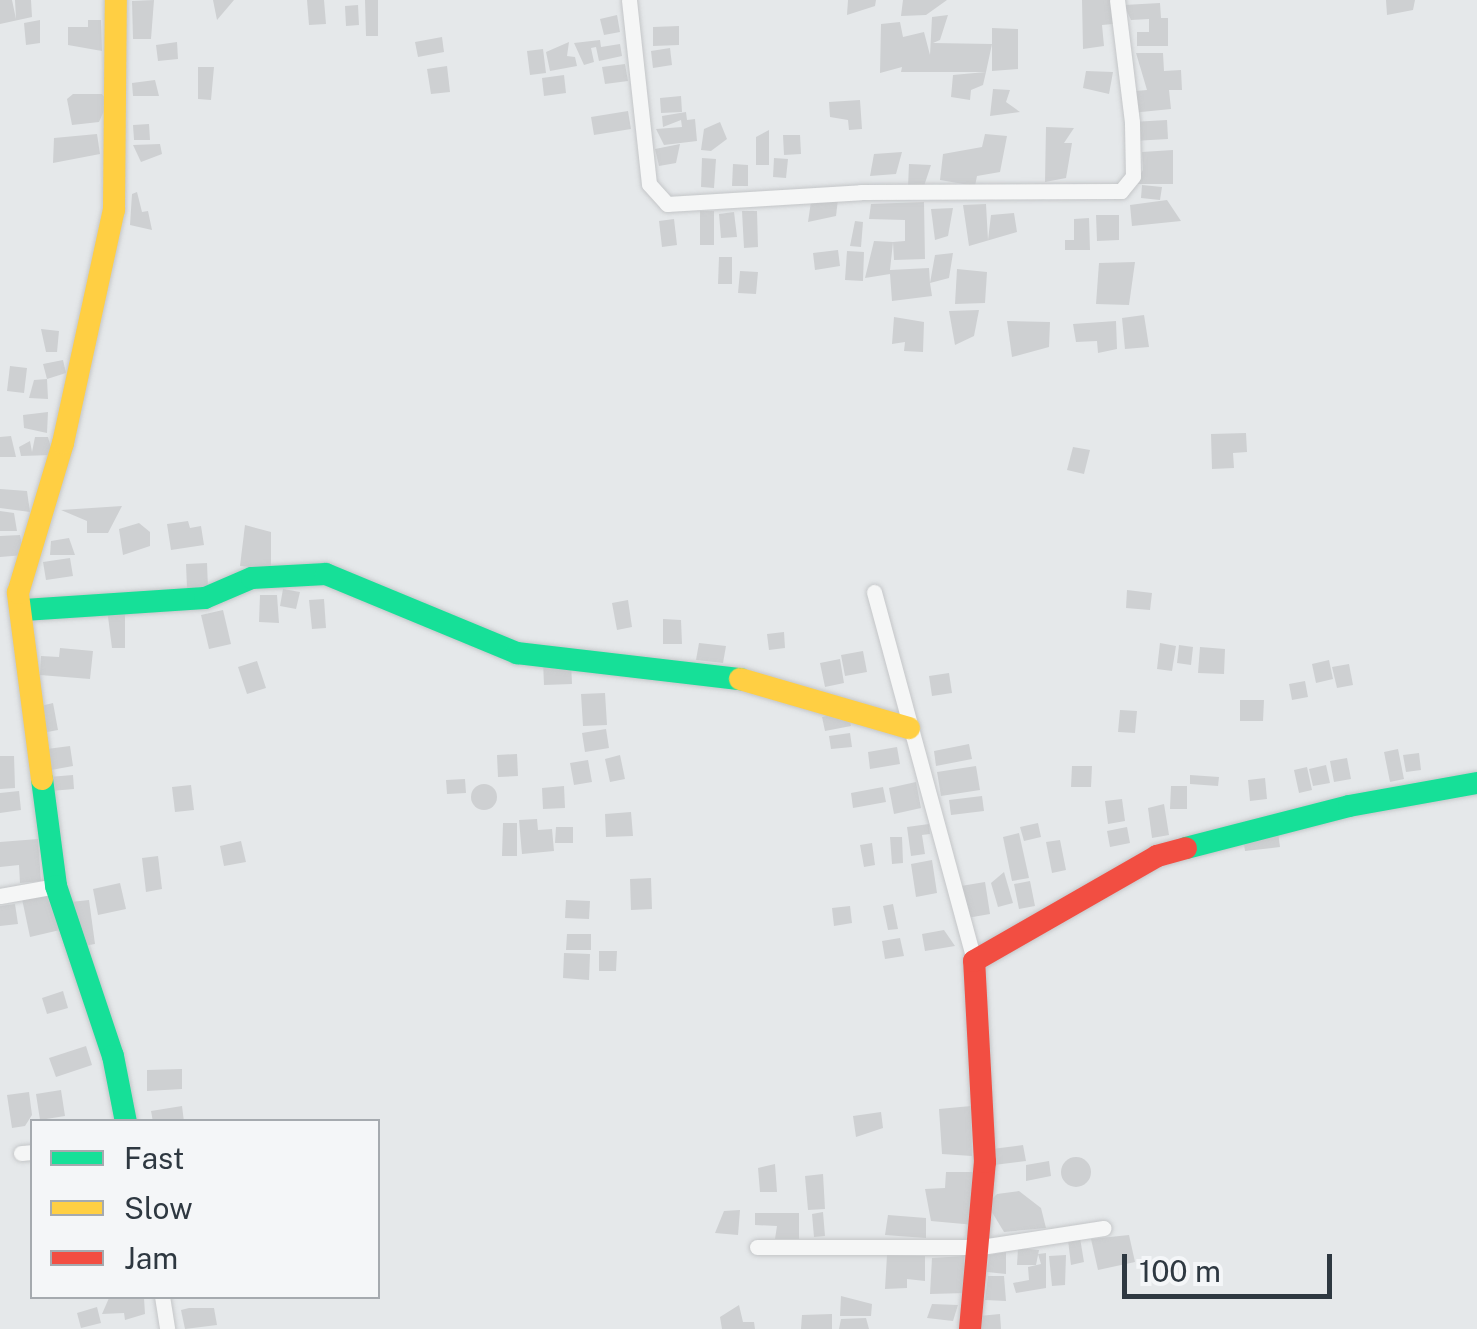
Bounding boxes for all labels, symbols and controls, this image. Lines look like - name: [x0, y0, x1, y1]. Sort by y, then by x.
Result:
- legend: [30, 1119, 380, 1299]
- text: Fast: [124, 1140, 184, 1176]
- text: Slow: [124, 1190, 193, 1226]
- scale bar: [1127, 1234, 1337, 1296]
- text: Jam: [124, 1240, 178, 1276]
- text: 100 m: [1139, 1253, 1221, 1289]

